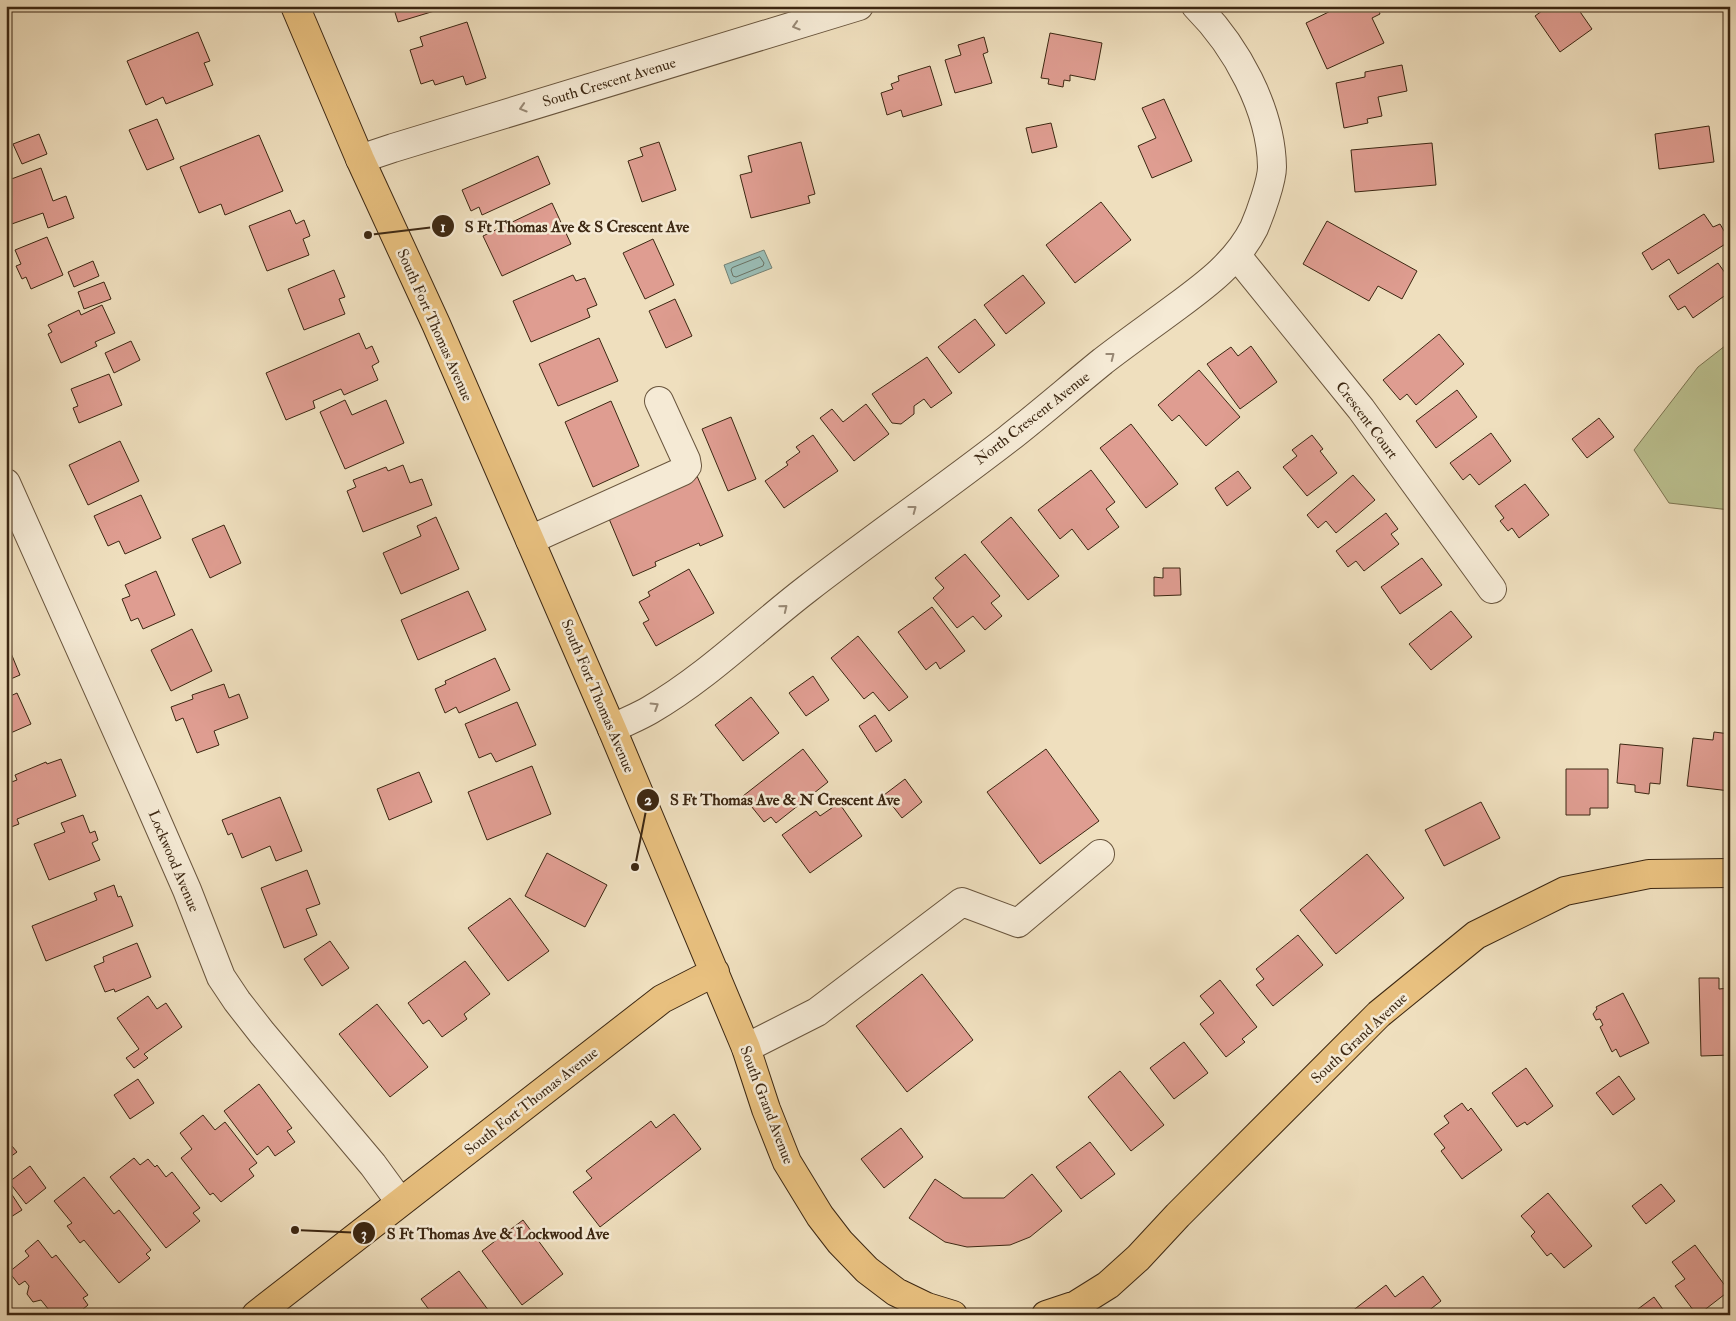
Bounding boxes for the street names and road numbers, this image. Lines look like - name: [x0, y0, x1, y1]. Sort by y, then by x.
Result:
- street label: South Crescent Avenue: [540, 53, 678, 112]
- street label: South Fort Thomas Avenue: [392, 246, 477, 404]
- street label: North Crescent Avenue: [971, 368, 1094, 469]
- street label: Crescent Court: [1331, 378, 1402, 463]
- street label: South Fort Thomas Avenue: [557, 617, 638, 776]
- street label: Lockwood Avenue: [144, 807, 204, 915]
- street label: South Grand Avenue: [1307, 989, 1412, 1088]
- street label: South Fort Thomas Avenue: [461, 1043, 602, 1160]
- street label: South Grand Avenue: [735, 1043, 798, 1167]

